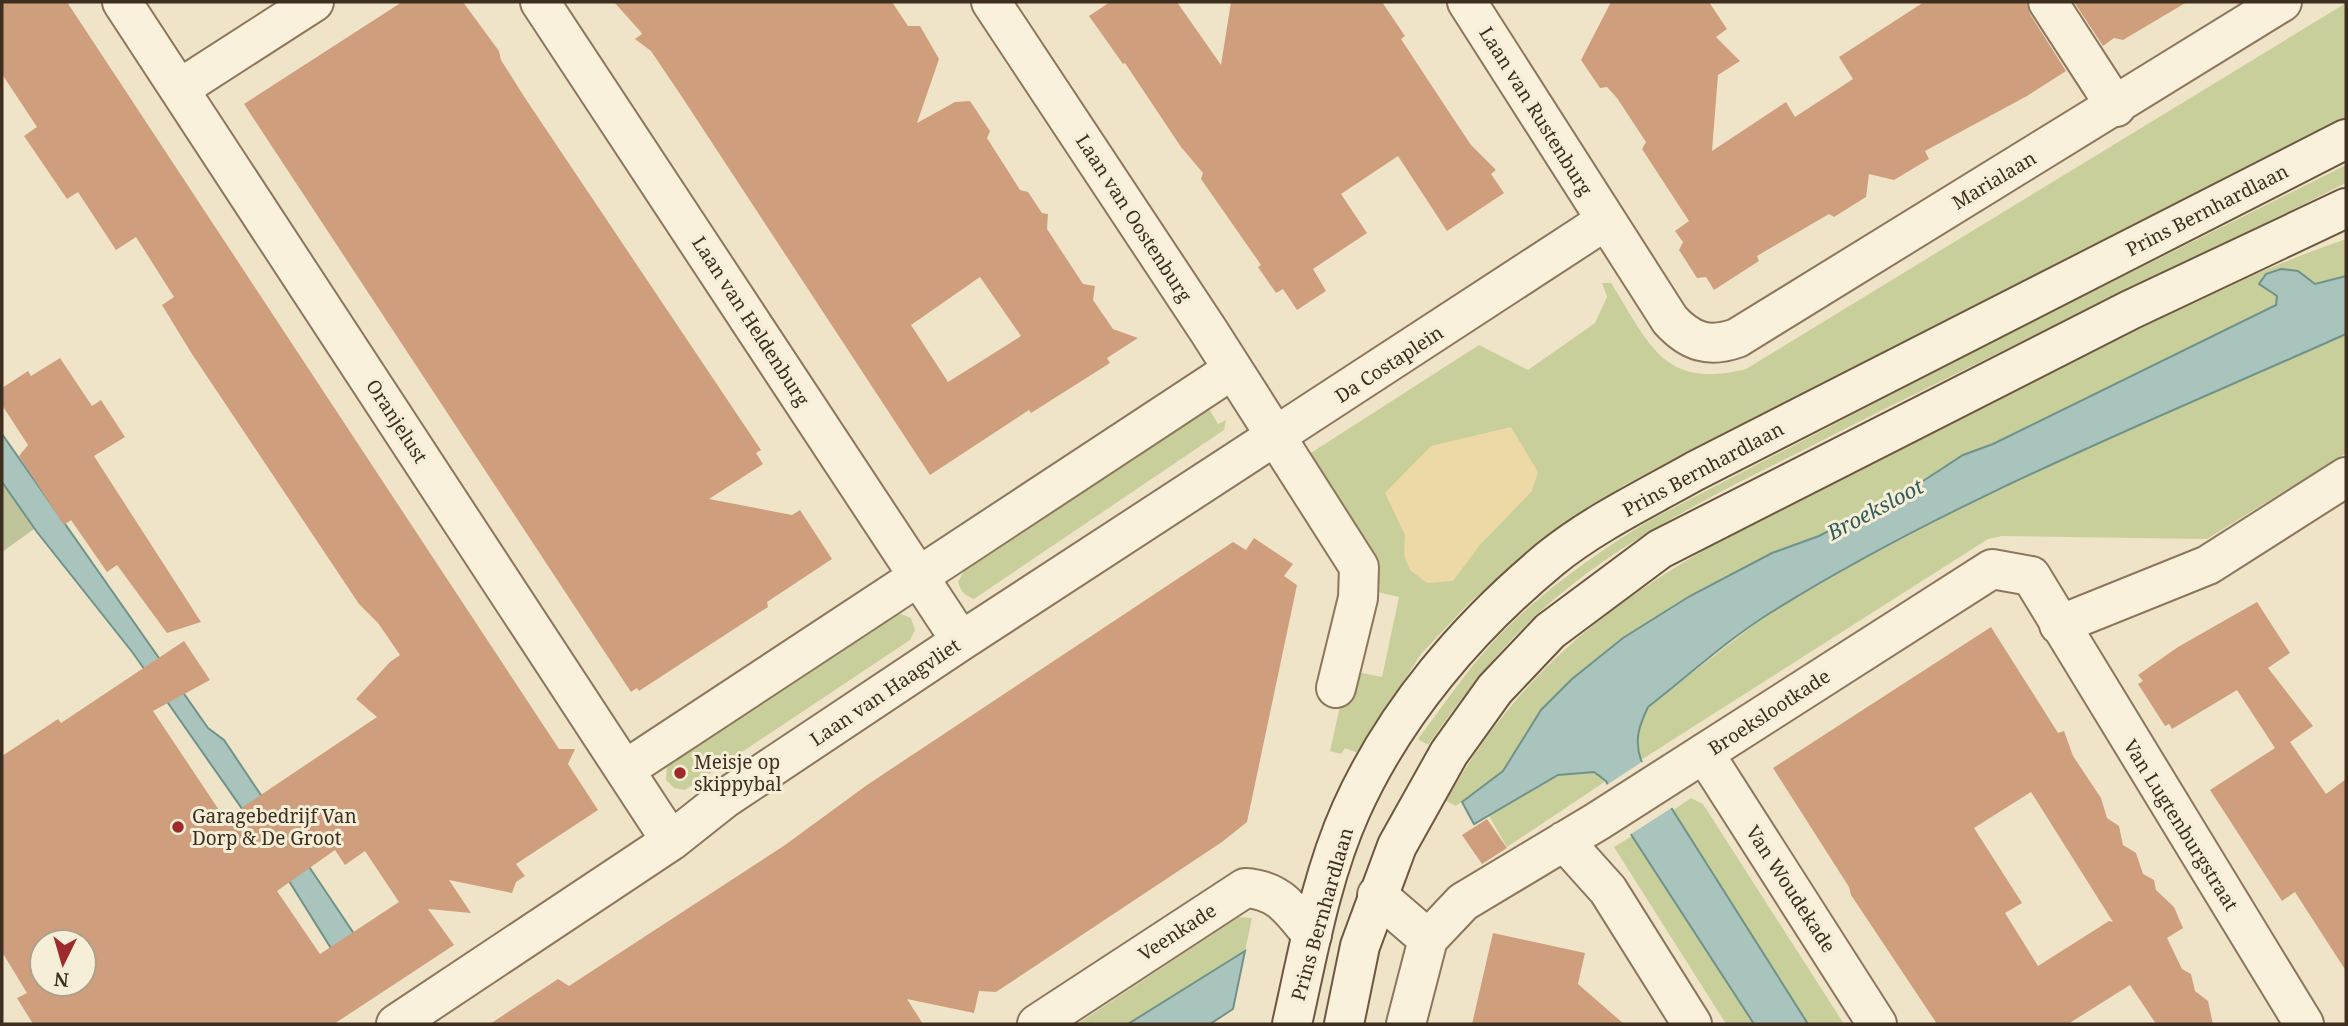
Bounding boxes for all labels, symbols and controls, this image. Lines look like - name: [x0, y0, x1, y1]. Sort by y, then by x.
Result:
- street label: Laan van Rustenburg: [1473, 22, 1599, 200]
- street label: Laan van Oostenburg: [1070, 129, 1198, 307]
- street label: Marialaan: [1947, 145, 2041, 215]
- street label: Prins Bernhardlaan: [2121, 158, 2293, 262]
- street label: Laan van Heldenburg: [686, 231, 816, 411]
- street label: Da Costaplein: [1330, 319, 1448, 409]
- street label: Oranjelust: [360, 374, 434, 468]
- street label: Prins Bernhardlaan: [1618, 416, 1788, 522]
- water label: Broeksloot: [1821, 472, 1928, 547]
- street label: Laan van Haagvliet: [805, 632, 965, 752]
- street label: Broekslootkade: [1703, 663, 1835, 761]
- street label: Van Lugtenburgstraat: [2118, 734, 2245, 916]
- place label: Meisje op skippybal: [694, 749, 782, 797]
- marker: Meisje op skippybal: [672, 765, 688, 781]
- place label: Garagebedrijf Van Dorp & De Groot: [192, 803, 357, 851]
- marker: Garagebedrijf Van Dorp & De Groot: [170, 819, 186, 835]
- street label: Van Woudekade: [1740, 820, 1842, 958]
- street label: Prins Bernhardlaan: [1285, 824, 1359, 1004]
- street label: Veenkade: [1133, 897, 1221, 967]
- north arrow: [28, 928, 98, 998]
- text: N: [53, 966, 70, 994]

